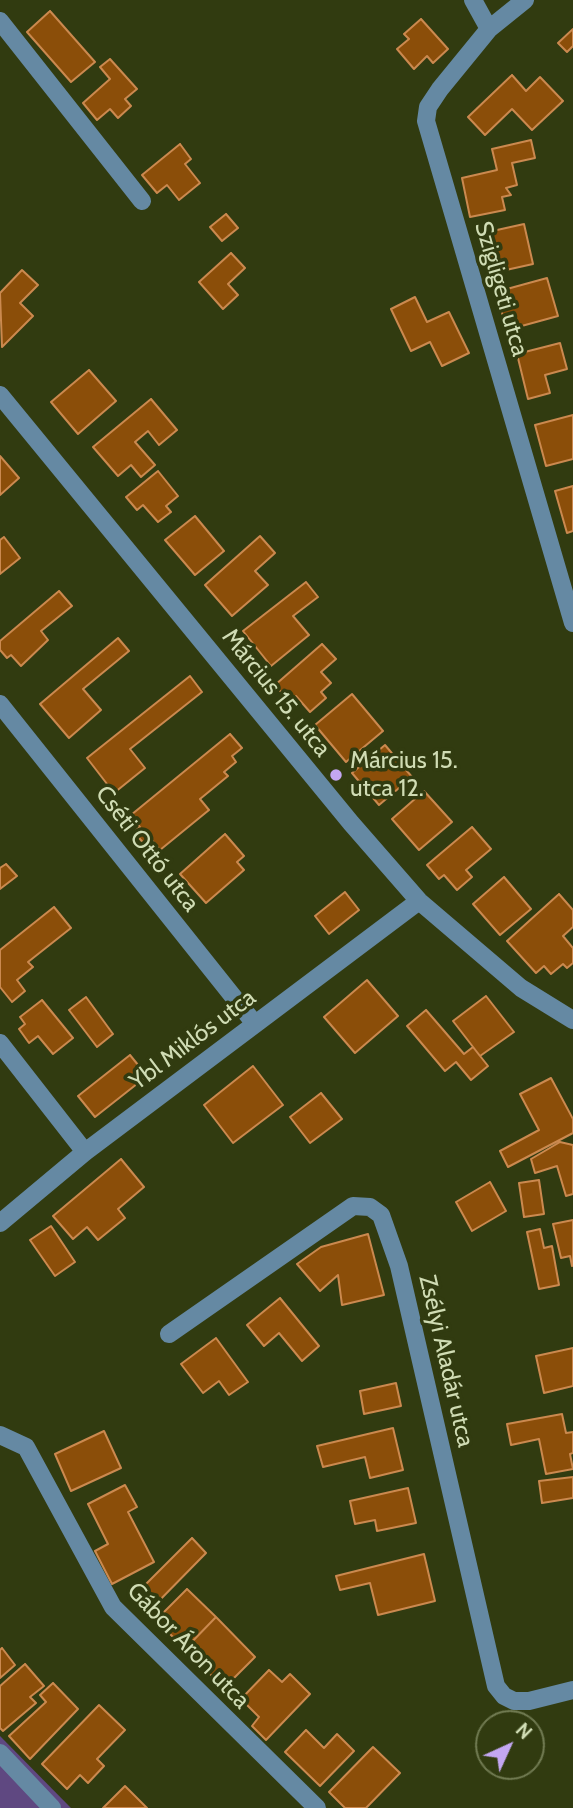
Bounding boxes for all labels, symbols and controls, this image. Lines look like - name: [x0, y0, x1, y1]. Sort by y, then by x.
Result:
- street label: Szigligeti utca: [468, 218, 534, 360]
- street label: Március 15. utca: [216, 623, 336, 763]
- place label: Március 15. utca 12.: [350, 747, 458, 803]
- marker: Március 15. utca 12.: [328, 767, 344, 783]
- street label: Cséti Ottó utca: [89, 780, 205, 918]
- street label: Ybl Miklós utca: [124, 983, 262, 1097]
- street label: Zsélyi Aladár utca: [412, 1272, 480, 1450]
- street label: Gábor Áron utca: [121, 1577, 255, 1715]
- north arrow: [475, 1710, 545, 1780]
- text: N: [511, 1718, 537, 1744]

